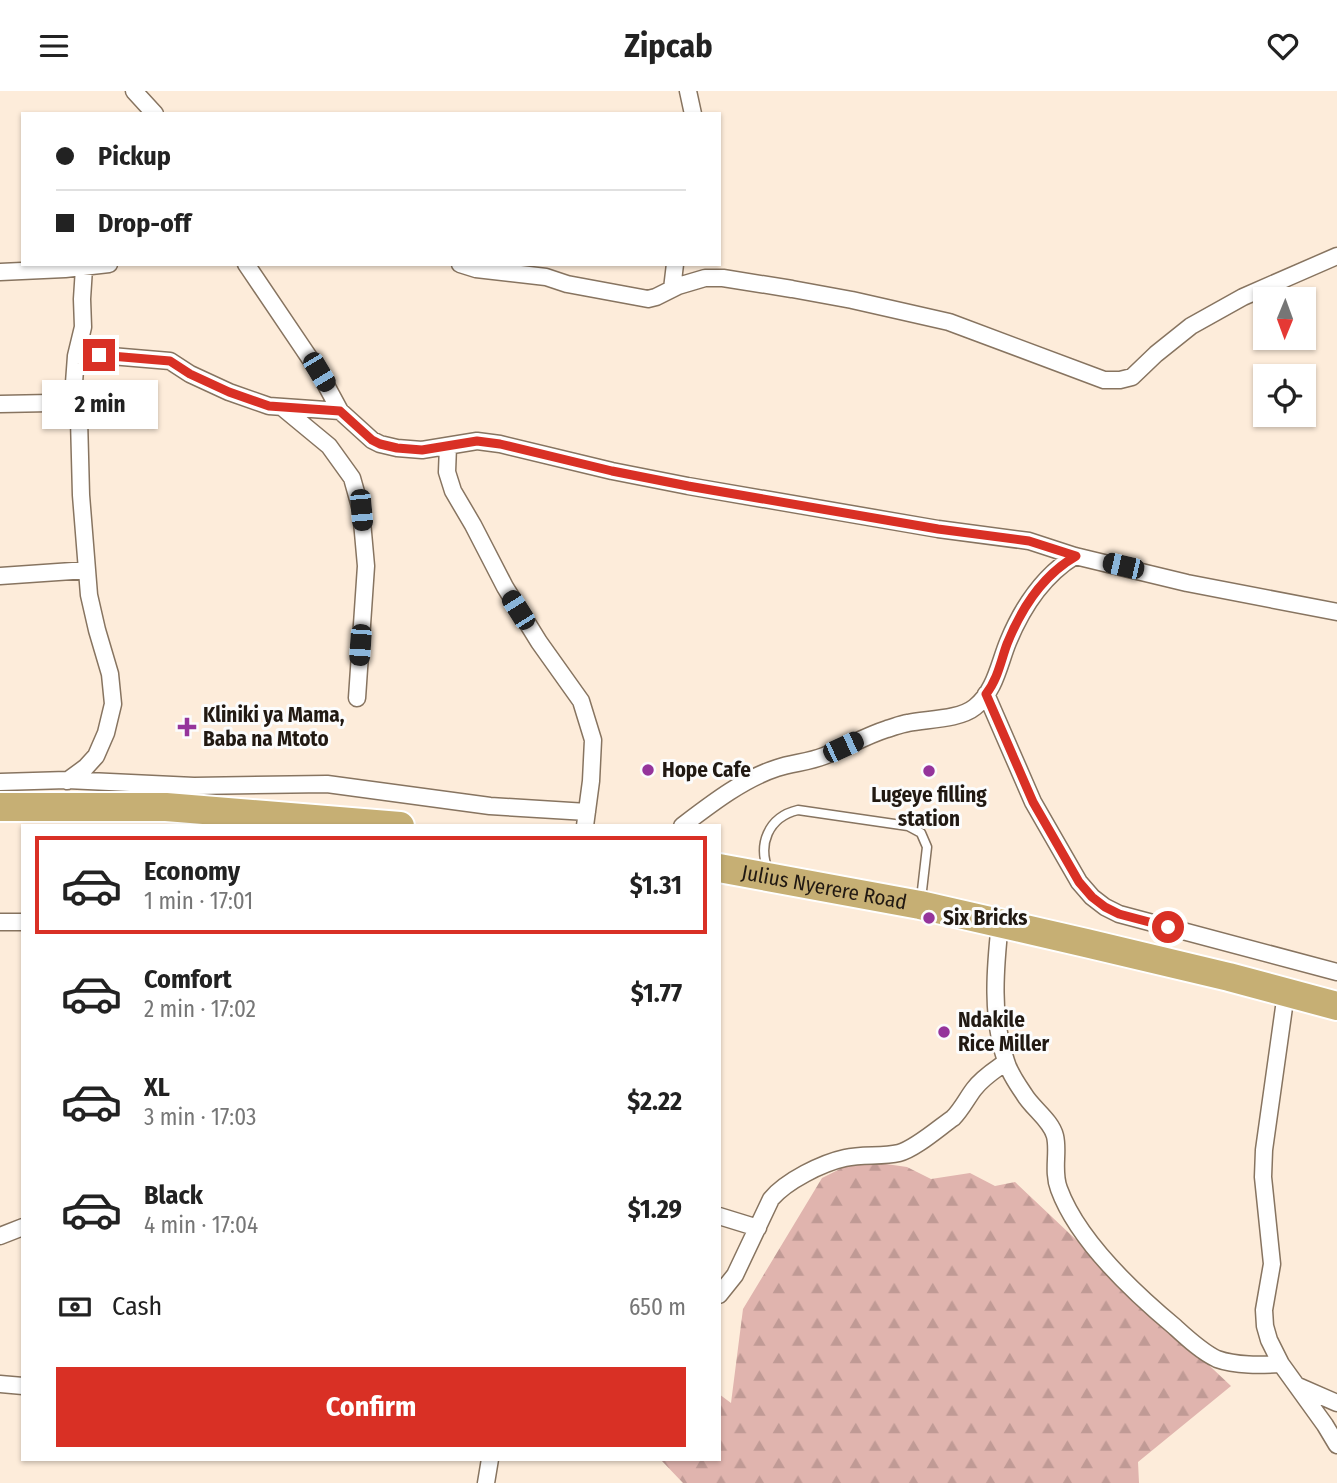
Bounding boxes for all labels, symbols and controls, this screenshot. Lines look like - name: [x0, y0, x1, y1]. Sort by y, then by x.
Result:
- icon: menu: [35, 27, 73, 65]
- text: Zipcab: [624, 27, 713, 65]
- icon: heart: [1264, 27, 1302, 65]
- text: Pickup: [98, 141, 171, 172]
- text: Drop-off: [98, 208, 191, 239]
- north arrow: [1253, 287, 1316, 350]
- map controls: [1253, 287, 1316, 427]
- route end: [83, 339, 115, 371]
- car: [300, 349, 339, 395]
- button: locate: [1253, 364, 1316, 427]
- callout: 2 min: [41, 379, 157, 429]
- text: 2 min: [75, 390, 126, 418]
- car: [349, 488, 374, 532]
- car: [1101, 551, 1146, 581]
- car: [498, 587, 539, 633]
- car: [349, 623, 372, 667]
- place label: Kliniki ya Mama, Baba na Mtoto: [203, 702, 345, 752]
- marker: Kliniki ya Mama, Baba na Mtoto: [177, 717, 197, 737]
- car: [820, 729, 867, 765]
- place label: Hope Cafe: [662, 757, 751, 783]
- marker: Hope Cafe: [640, 762, 656, 778]
- marker: Lugeye filling station: [921, 763, 937, 779]
- place label: Lugeye filling station: [871, 782, 987, 832]
- icon: car: [60, 854, 123, 917]
- text: Economy: [144, 856, 240, 887]
- street label: Julius Nyerere Road: [739, 859, 909, 915]
- text: $1.31: [630, 870, 682, 901]
- text: 1 min · 17:01: [144, 887, 253, 915]
- place label: Six Bricks: [943, 905, 1027, 931]
- marker: Six Bricks: [921, 910, 937, 926]
- route start: [1152, 911, 1184, 943]
- icon: car: [60, 962, 123, 1025]
- text: Comfort: [144, 964, 232, 995]
- text: $1.77: [631, 978, 682, 1009]
- text: 2 min · 17:02: [144, 995, 256, 1023]
- place label: Ndakile Rice Miller: [958, 1007, 1050, 1057]
- marker: Ndakile Rice Miller: [936, 1024, 952, 1040]
- icon: car: [60, 1070, 123, 1133]
- text: XL: [144, 1072, 170, 1103]
- text: $2.22: [627, 1086, 682, 1117]
- text: 3 min · 17:03: [144, 1103, 256, 1131]
- icon: car: [60, 1178, 123, 1241]
- text: Black: [144, 1180, 203, 1211]
- text: $1.29: [628, 1194, 682, 1225]
- text: 4 min · 17:04: [144, 1211, 258, 1239]
- icon: cash: [56, 1288, 94, 1326]
- text: Cash: [112, 1291, 162, 1322]
- text: 650 m: [629, 1293, 686, 1321]
- button: Confirm: [56, 1367, 686, 1447]

